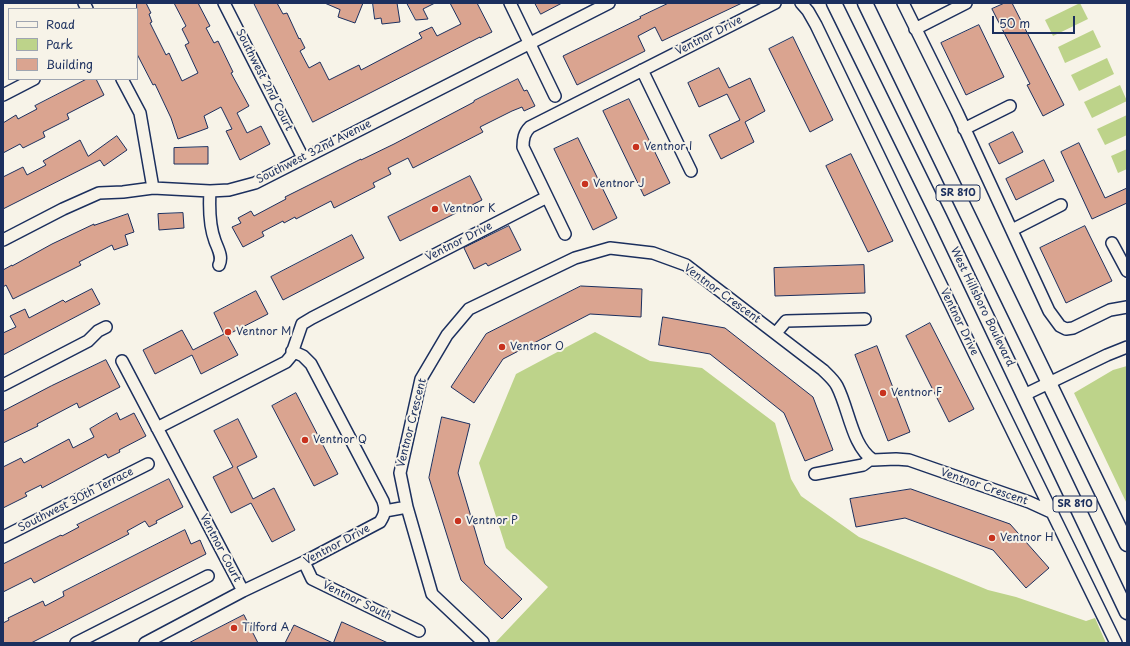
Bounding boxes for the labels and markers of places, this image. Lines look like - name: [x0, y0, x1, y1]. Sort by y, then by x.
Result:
- place label: Ventnor I: [644, 140, 692, 154]
- marker: Ventnor I: [631, 142, 641, 152]
- place label: Ventnor J: [593, 177, 645, 191]
- marker: Ventnor J: [580, 179, 590, 189]
- place label: Ventnor K: [443, 202, 495, 216]
- marker: Ventnor K: [430, 204, 440, 214]
- place label: Ventnor M: [236, 325, 291, 339]
- marker: Ventnor M: [223, 327, 233, 337]
- place label: Ventnor O: [510, 340, 564, 354]
- marker: Ventnor O: [497, 342, 507, 352]
- place label: Ventnor F: [891, 386, 942, 400]
- marker: Ventnor F: [878, 388, 888, 398]
- place label: Ventnor Q: [313, 433, 367, 447]
- marker: Ventnor Q: [300, 435, 310, 445]
- place label: Ventnor P: [466, 514, 518, 528]
- marker: Ventnor P: [453, 516, 463, 526]
- place label: Ventnor H: [1000, 531, 1053, 545]
- marker: Ventnor H: [987, 533, 997, 543]
- place label: Tilford A: [242, 621, 289, 635]
- marker: Tilford A: [229, 623, 239, 633]

